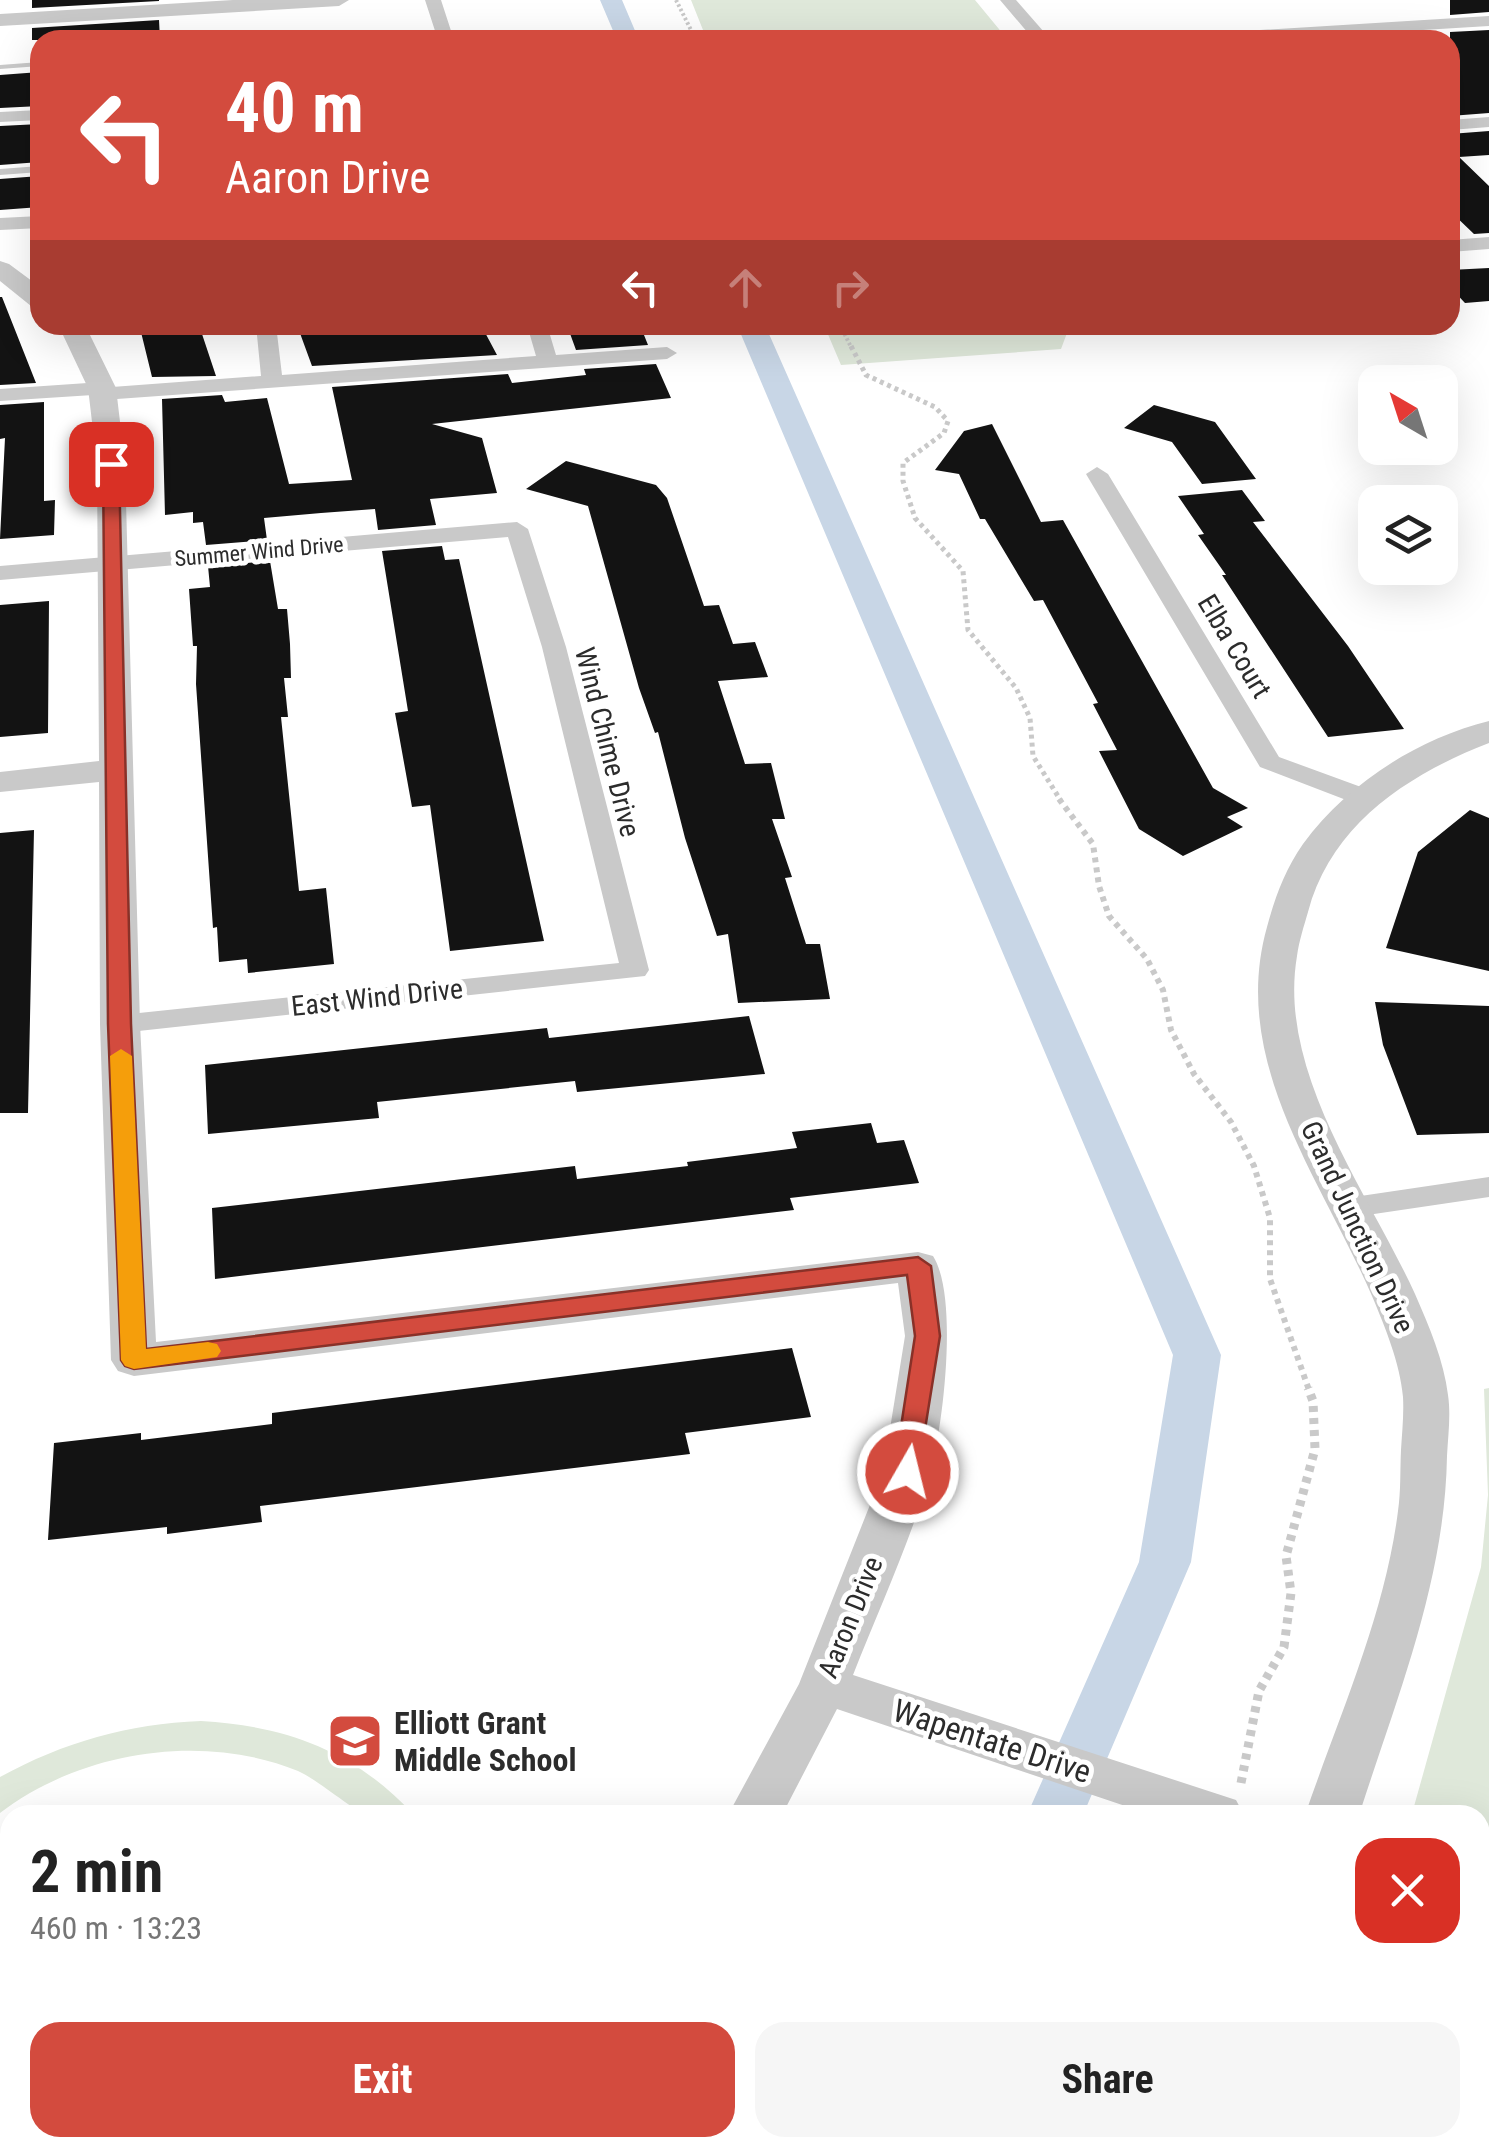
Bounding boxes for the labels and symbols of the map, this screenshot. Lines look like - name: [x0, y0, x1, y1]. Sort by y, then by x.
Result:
- north arrow: [1358, 365, 1458, 465]
- pin: [69, 422, 154, 507]
- street label: Summer Wind Drive: [173, 532, 345, 571]
- street label: Elba Court: [1191, 588, 1278, 704]
- street label: Wind Chime Drive: [568, 644, 647, 840]
- street label: East Wind Drive: [290, 972, 464, 1023]
- street label: Grand Junction Drive: [1294, 1116, 1421, 1338]
- position arrow: [856, 1420, 960, 1524]
- street label: Aaron Drive: [811, 1552, 890, 1683]
- street label: Wapentate Drive: [888, 1691, 1096, 1791]
- place label: Elliott Grant Middle School: [394, 1704, 576, 1779]
- school or university icon: Elliott Grant Middle School: [325, 1711, 385, 1771]

